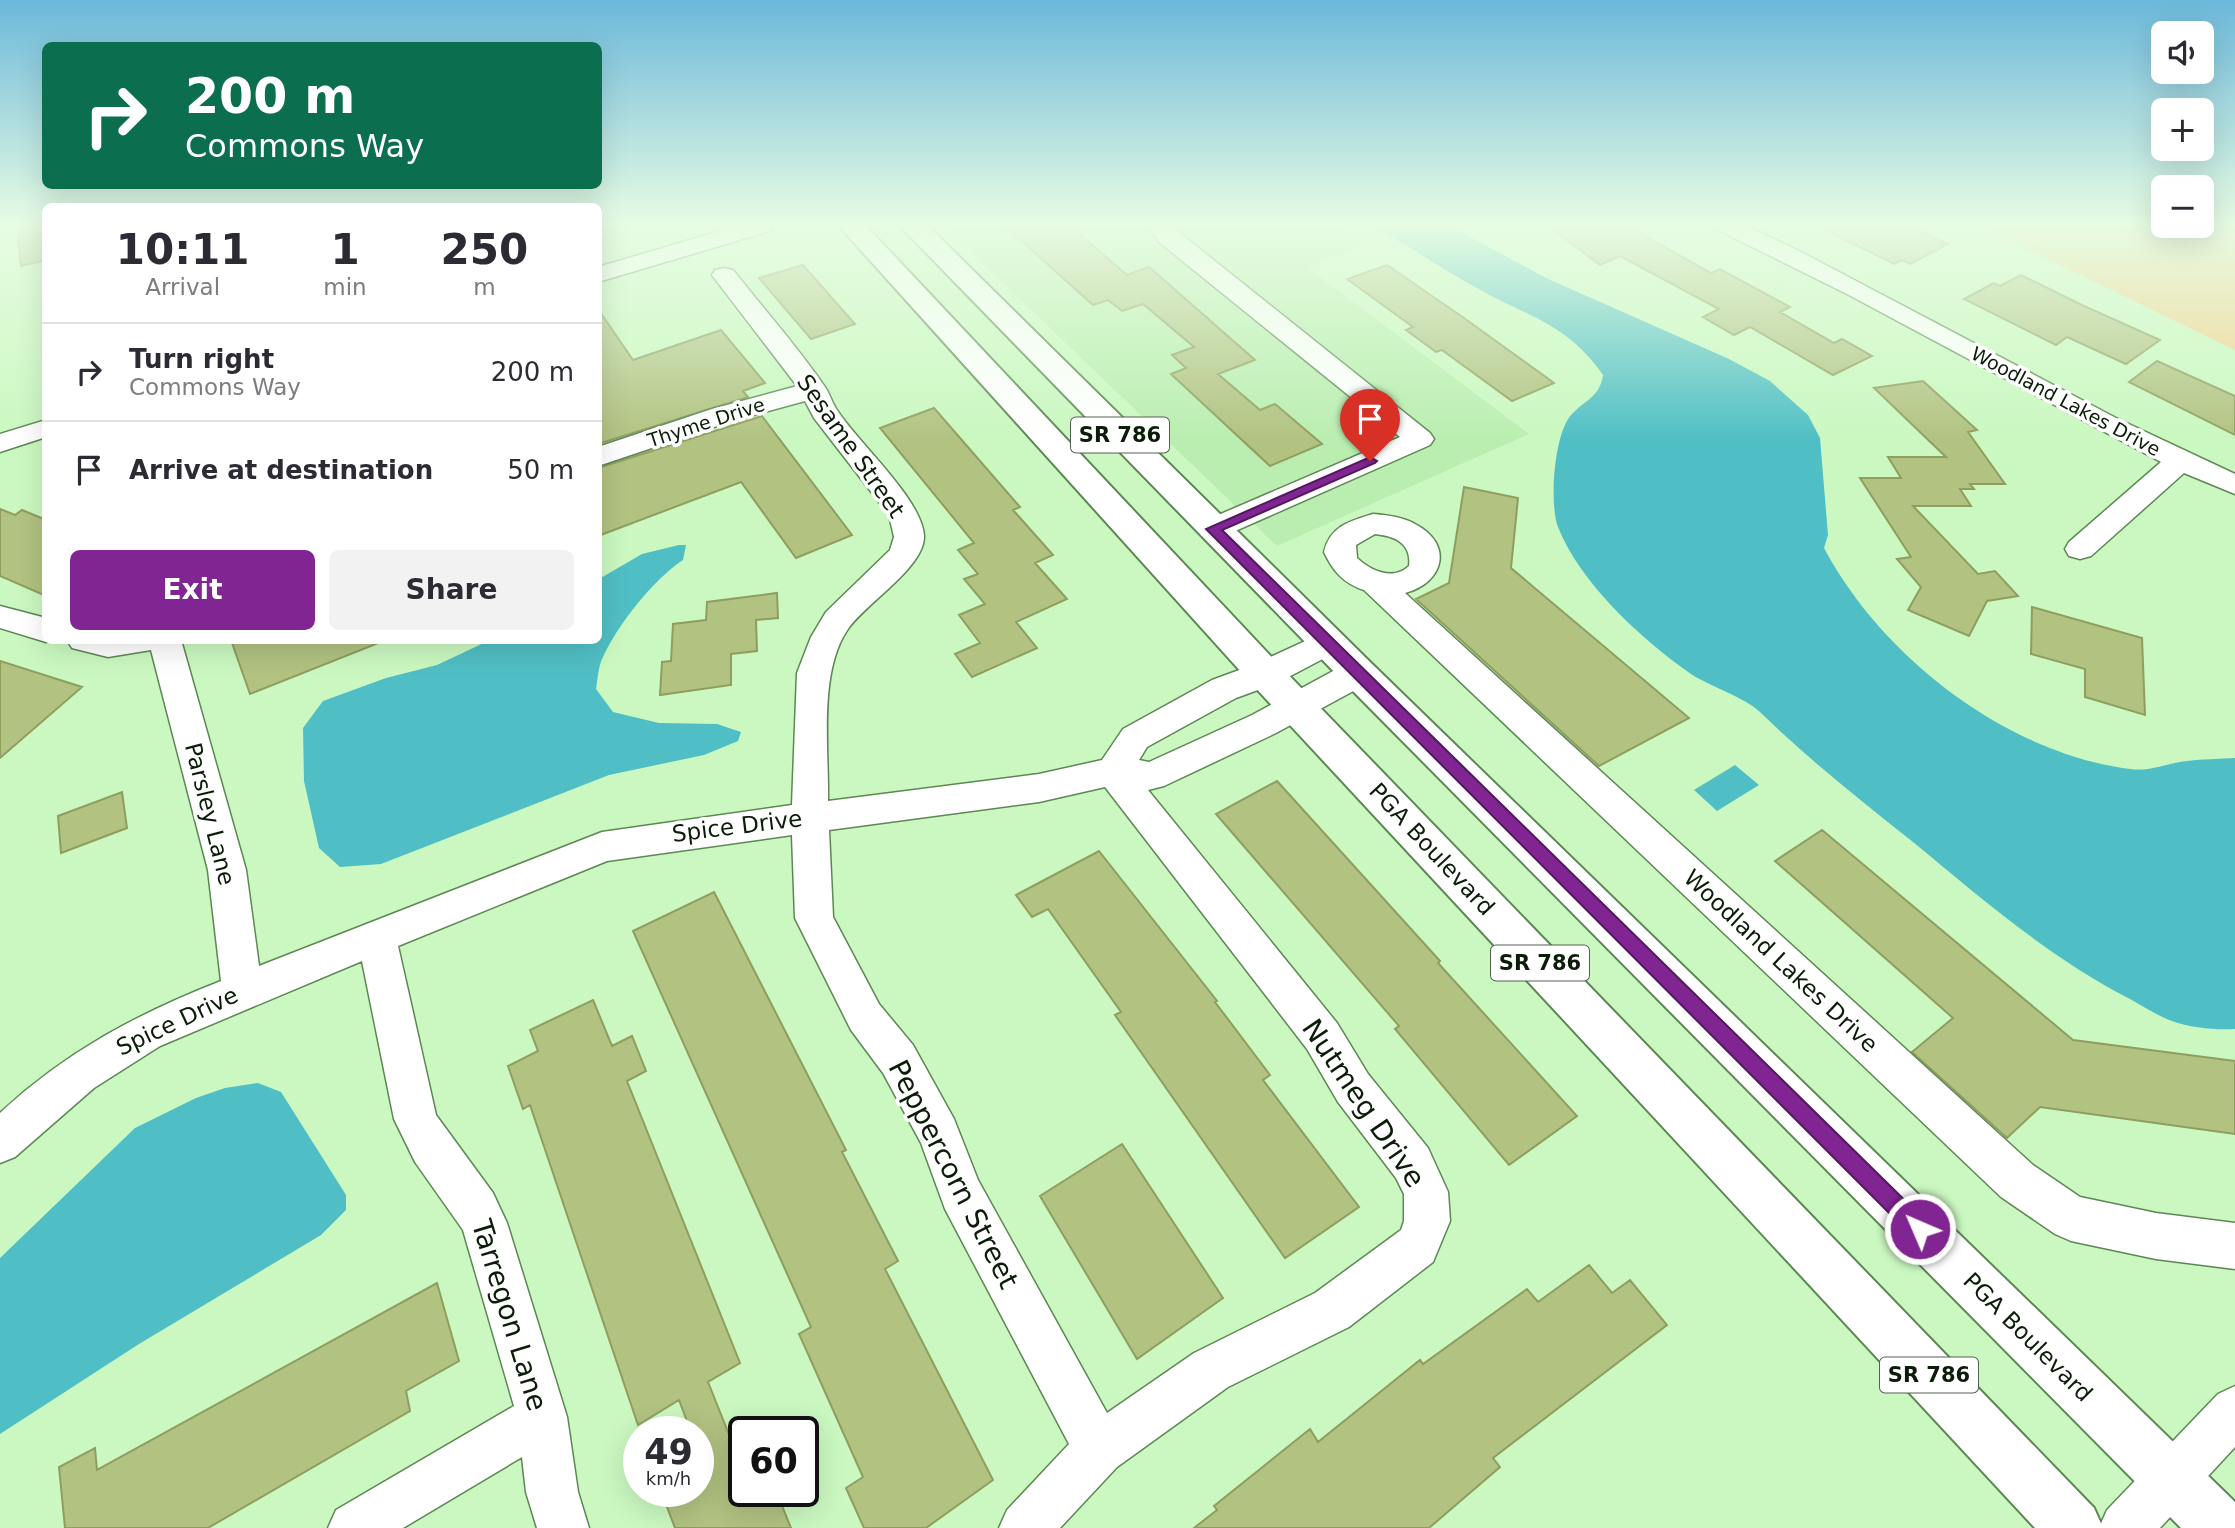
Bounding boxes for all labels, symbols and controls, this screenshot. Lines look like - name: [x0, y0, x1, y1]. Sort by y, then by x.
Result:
- map controls: [2151, 21, 2214, 238]
- button: sound: [2151, 21, 2214, 84]
- text: 200 m: [185, 68, 355, 125]
- icon: right: [70, 70, 161, 161]
- button: +: [2151, 98, 2214, 161]
- text: Commons Way: [185, 127, 424, 165]
- button: −: [2151, 175, 2214, 238]
- text: 10:11: [116, 225, 250, 274]
- text: 1: [330, 225, 360, 274]
- text: 250: [441, 225, 528, 274]
- text: Arrival: [145, 274, 220, 300]
- text: min: [323, 274, 367, 300]
- text: m: [473, 274, 496, 300]
- street label: Woodland Lakes Drive: [1968, 342, 2164, 460]
- text: Turn right: [129, 344, 274, 374]
- icon: right: [70, 353, 108, 391]
- text: 200 m: [491, 357, 574, 387]
- street label: Sesame Street: [792, 369, 910, 523]
- text: Commons Way: [129, 374, 301, 400]
- pin: [1340, 389, 1400, 461]
- street label: Thyme Drive: [644, 393, 767, 452]
- icon: arrive: [1351, 400, 1389, 438]
- road number: SR 786: [1071, 418, 1169, 452]
- icon: arrive: [70, 451, 108, 489]
- text: Arrive at destination: [129, 455, 433, 485]
- text: 50 m: [507, 455, 574, 485]
- button: Exit: [70, 550, 315, 630]
- button: Share: [329, 550, 574, 630]
- street label: Parsley Lane: [180, 740, 240, 888]
- street label: PGA Boulevard: [1364, 778, 1500, 920]
- street label: Spice Drive: [670, 805, 804, 847]
- street label: Woodland Lakes Drive: [1679, 864, 1883, 1058]
- road number: SR 786: [1491, 946, 1589, 981]
- street label: Spice Drive: [112, 982, 242, 1060]
- street label: Nutmeg Drive: [1295, 1013, 1432, 1194]
- street label: Peppercorn Street: [882, 1054, 1025, 1294]
- position arrow: [1883, 1192, 1957, 1266]
- street label: Tarregon Lane: [464, 1215, 554, 1415]
- street label: PGA Boulevard: [1958, 1267, 2098, 1407]
- road number: SR 786: [1880, 1358, 1978, 1392]
- speed limit sign: 60: [728, 1416, 819, 1507]
- text: 49: [644, 1432, 693, 1472]
- text: km/h: [646, 1468, 691, 1489]

